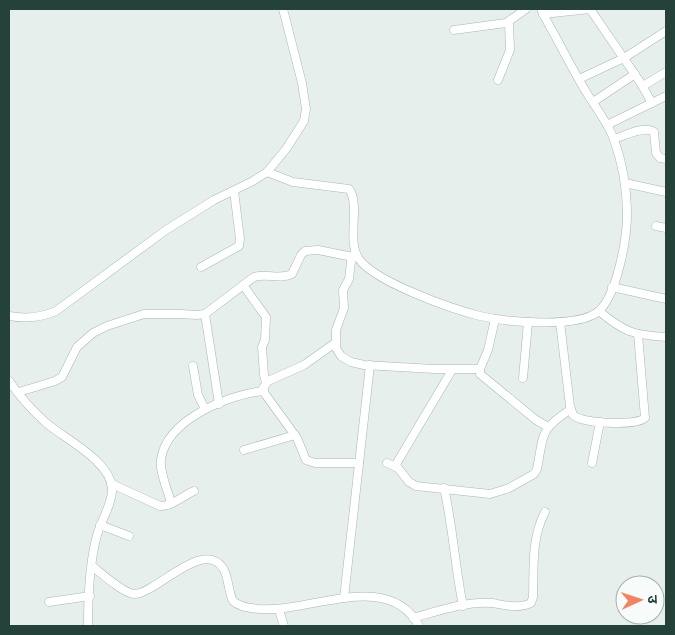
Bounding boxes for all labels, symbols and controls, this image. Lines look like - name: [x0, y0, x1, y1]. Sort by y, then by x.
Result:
- north arrow: [615, 575, 665, 625]
- text: उ: [643, 595, 663, 605]

